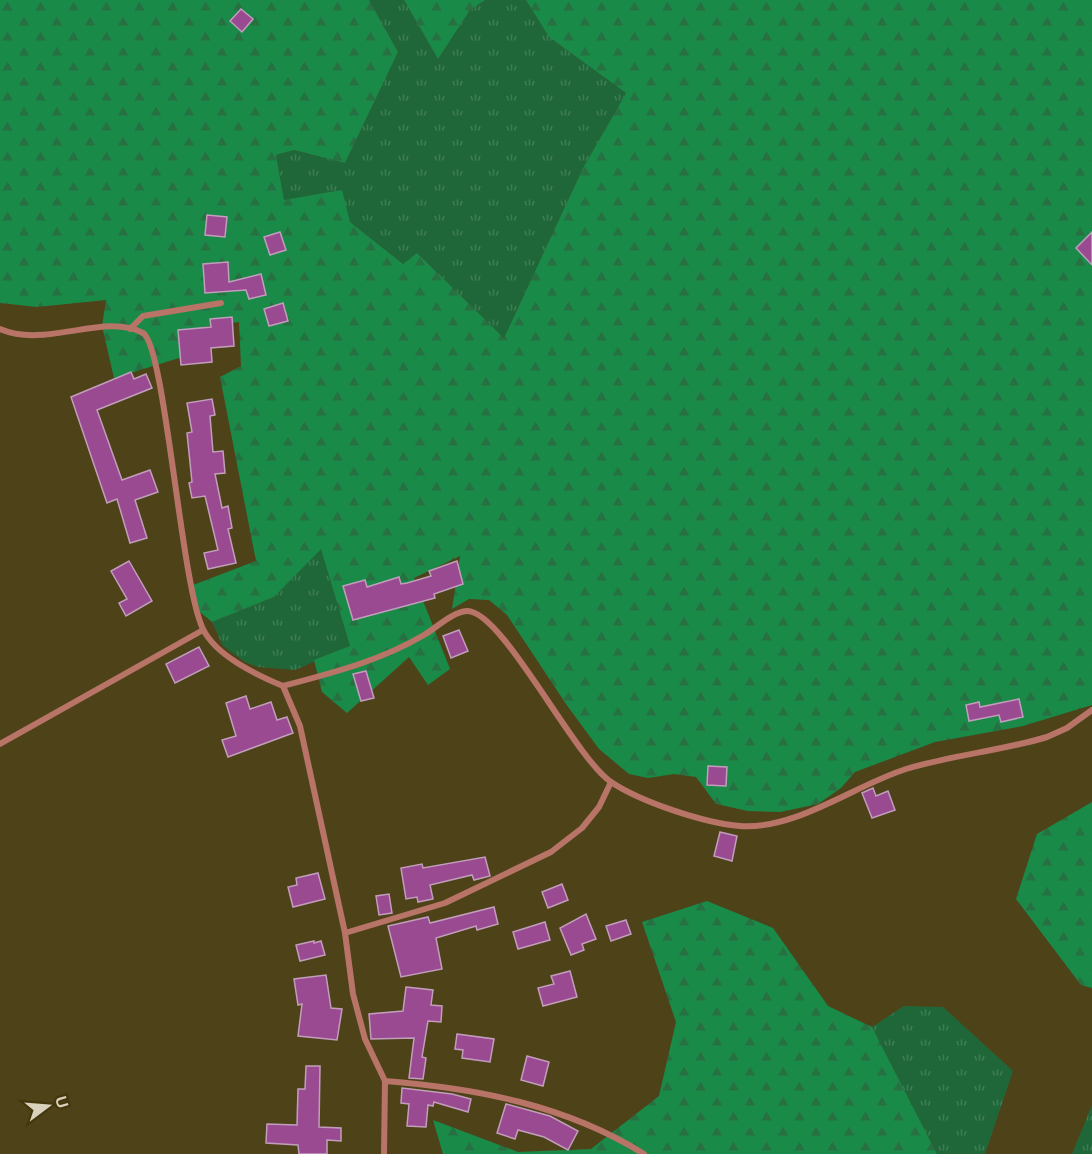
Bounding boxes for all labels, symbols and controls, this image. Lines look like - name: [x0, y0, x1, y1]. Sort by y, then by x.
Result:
- north arrow: [18, 1076, 78, 1136]
- text: U: [52, 1094, 72, 1110]

